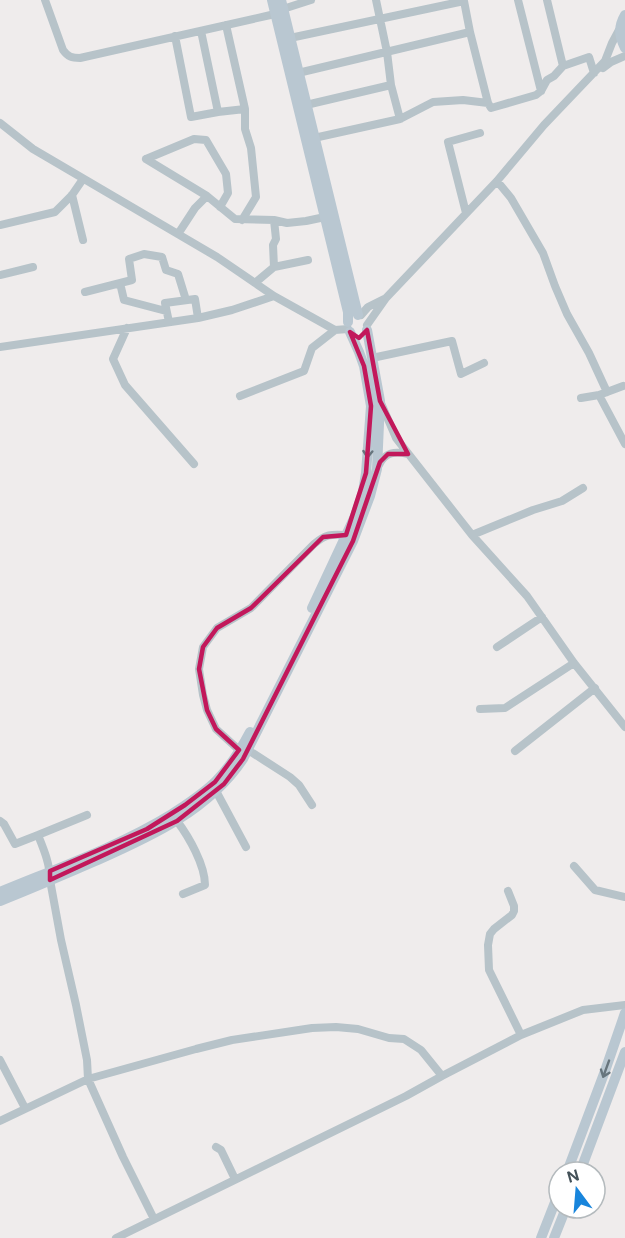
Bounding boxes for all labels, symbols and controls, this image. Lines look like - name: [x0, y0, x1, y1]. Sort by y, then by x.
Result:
- one-way arrow: [363, 439, 374, 459]
- one-way arrow: [600, 1059, 611, 1078]
- north arrow: [547, 1160, 607, 1220]
- text: N: [564, 1164, 582, 1188]

